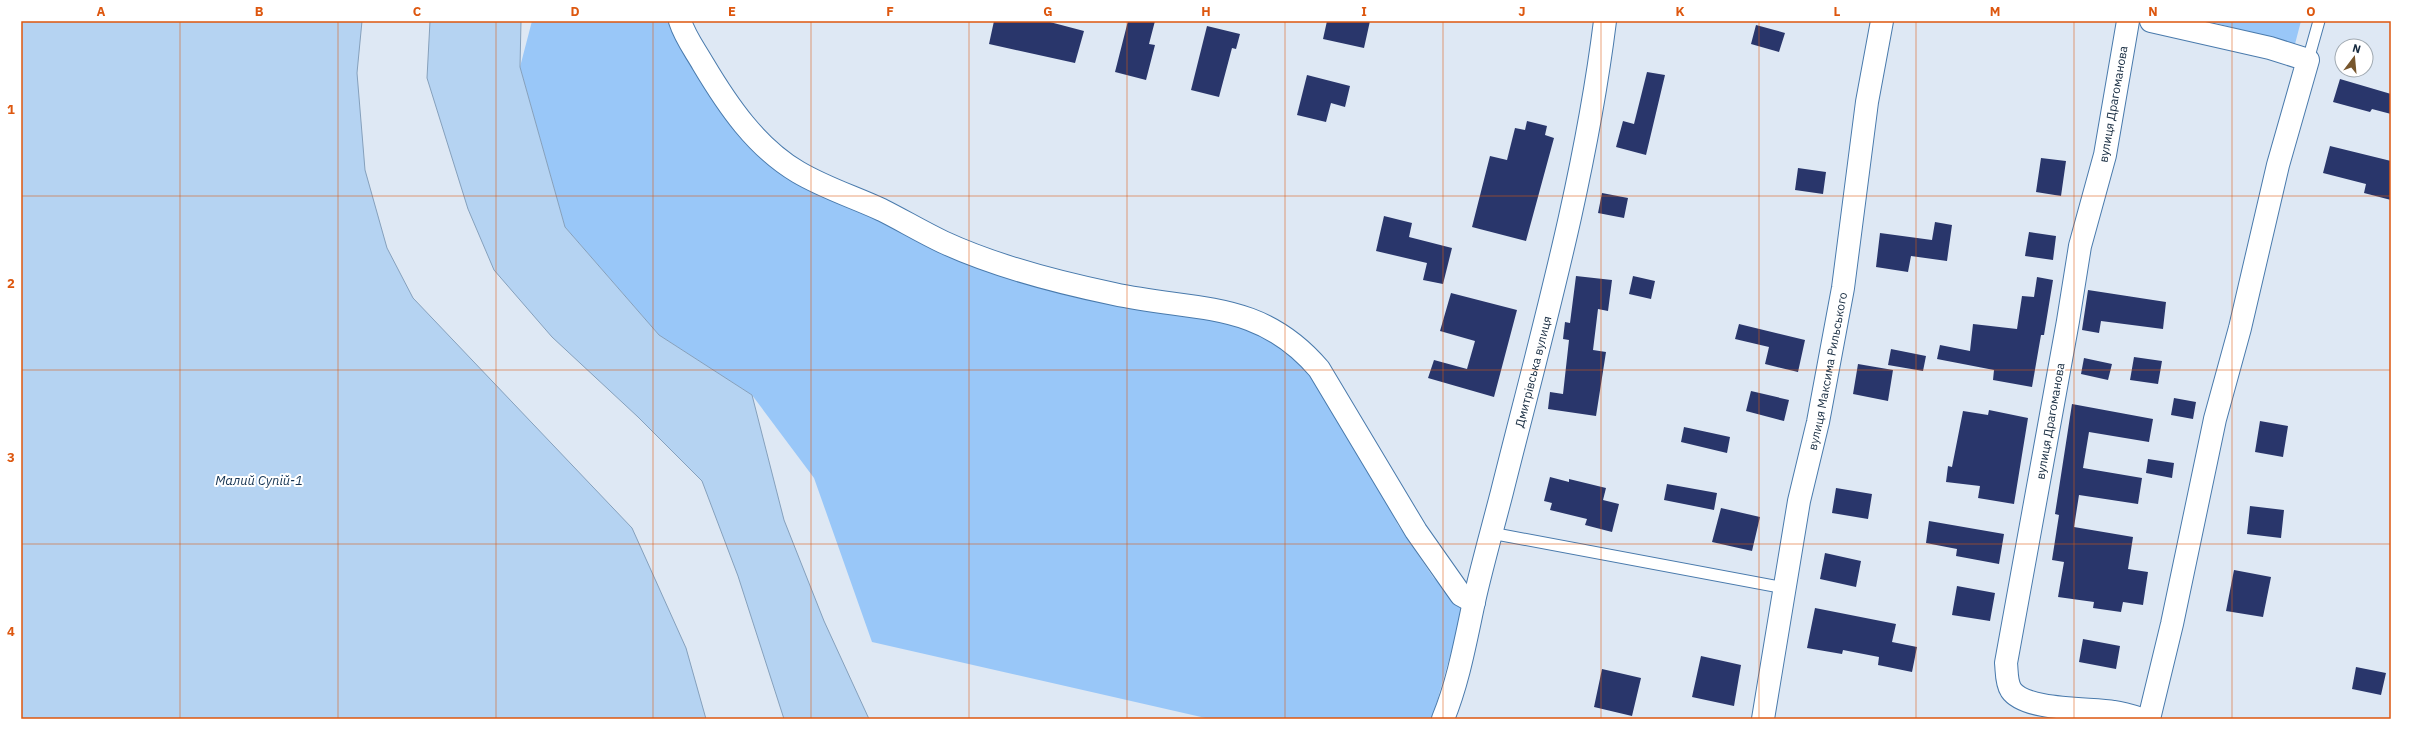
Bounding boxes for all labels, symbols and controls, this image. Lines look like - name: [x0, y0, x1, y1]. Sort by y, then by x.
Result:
- text: A: [97, 3, 106, 20]
- text: B: [255, 3, 264, 20]
- text: C: [413, 3, 422, 20]
- text: D: [570, 3, 580, 20]
- text: E: [728, 3, 736, 20]
- text: F: [886, 3, 894, 20]
- text: G: [1043, 3, 1053, 20]
- text: H: [1201, 3, 1211, 20]
- text: I: [1361, 3, 1367, 20]
- text: J: [1518, 3, 1526, 20]
- text: K: [1675, 3, 1685, 20]
- text: L: [1834, 3, 1841, 20]
- text: M: [1990, 3, 2000, 20]
- text: N: [2148, 3, 2158, 20]
- text: O: [2306, 3, 2316, 20]
- north arrow: [2334, 38, 2374, 78]
- text: N: [2351, 41, 2363, 56]
- street label: вулиця Драгоманова: [2095, 44, 2131, 163]
- text: 1: [7, 101, 15, 118]
- text: 2: [7, 275, 15, 292]
- street label: вулиця Максима Рильського: [1804, 291, 1850, 451]
- street label: Дмитрівська вулиця: [1511, 314, 1554, 429]
- street label: вулиця Драгоманова: [2032, 361, 2068, 480]
- text: 3: [7, 449, 15, 466]
- water label: Малий Супій-1: [215, 472, 303, 489]
- text: 4: [7, 623, 15, 640]

